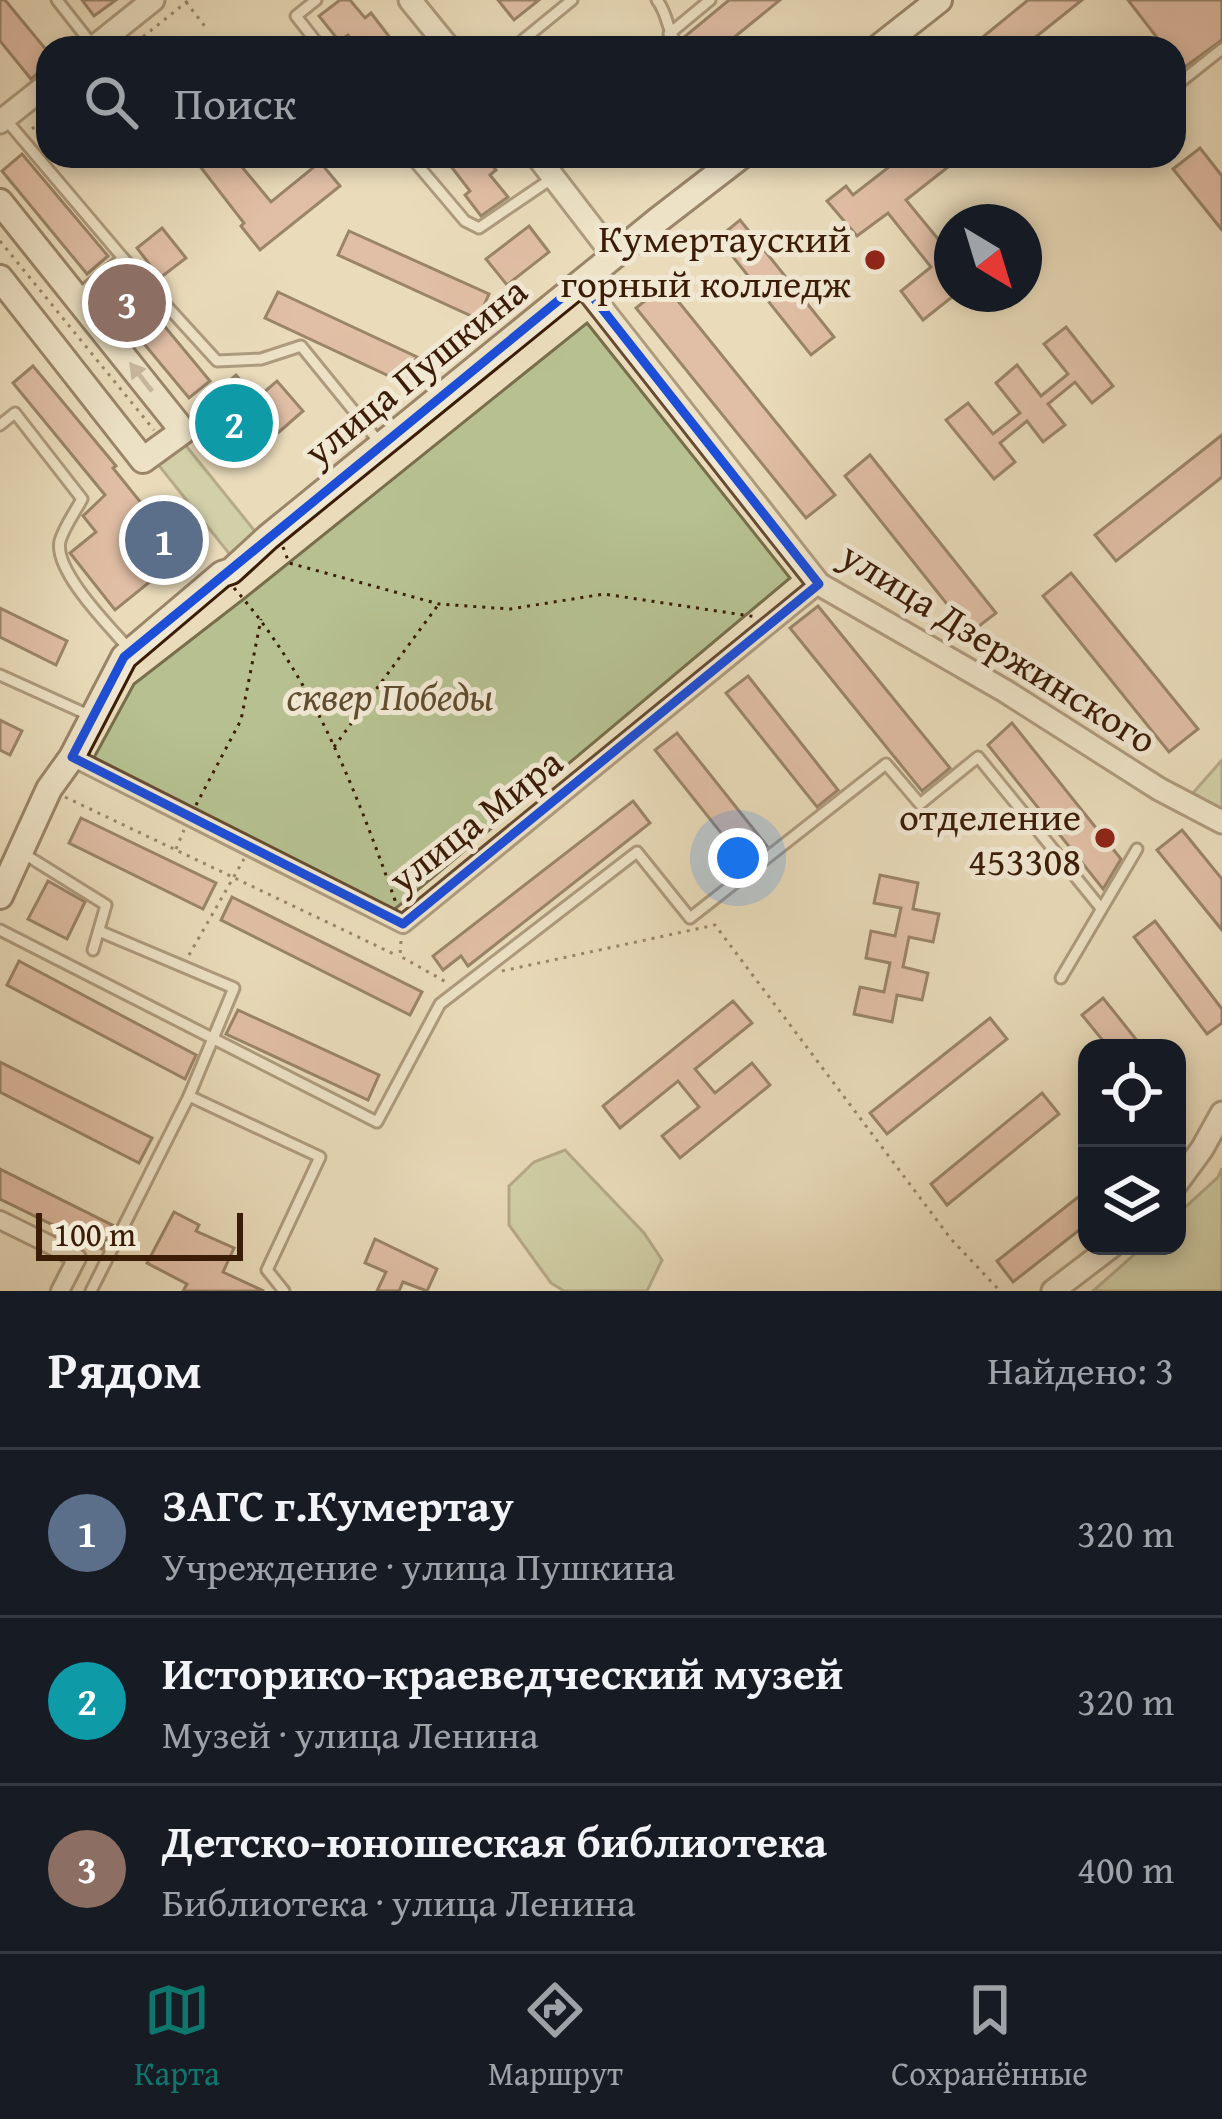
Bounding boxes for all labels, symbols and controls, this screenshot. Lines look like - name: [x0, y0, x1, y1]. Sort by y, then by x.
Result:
- search box: [36, 36, 1186, 168]
- icon: search: [78, 69, 144, 135]
- text: Поиск: [174, 70, 296, 135]
- north arrow: [934, 204, 1042, 312]
- place label: Кумертауский горный колледж: [561, 209, 851, 311]
- marker: Кумертауский горный колледж: [862, 247, 888, 273]
- pin: 3: [88, 258, 166, 348]
- street label: улица Пушкина: [290, 262, 539, 479]
- one-way arrow: [129, 362, 154, 393]
- pin: 2: [195, 378, 273, 468]
- pin: 1: [125, 495, 203, 585]
- street label: улица Дзержинского: [829, 526, 1168, 767]
- park label: сквер Победы: [287, 667, 493, 724]
- street label: улица Мира: [375, 733, 574, 906]
- place label: отделение 453308: [899, 787, 1081, 889]
- marker: отделение 453308: [1092, 825, 1118, 851]
- your location: [708, 828, 768, 888]
- map controls: [1078, 1039, 1186, 1255]
- button: locate: [1078, 1039, 1186, 1147]
- button: layers: [1078, 1147, 1186, 1255]
- scale bar: [36, 1207, 243, 1260]
- text: 100 m: [54, 1210, 136, 1258]
- text: Рядом: [48, 1332, 202, 1407]
- text: Найдено: 3: [987, 1341, 1174, 1398]
- text: ЗАГС г.Кумертау: [162, 1472, 514, 1537]
- text: 1: [77, 1504, 97, 1561]
- text: 320 m: [1077, 1504, 1174, 1561]
- text: Учреждение · улица Пушкина: [162, 1537, 675, 1594]
- text: Историко-краеведческий музей: [162, 1640, 843, 1705]
- text: 2: [77, 1672, 97, 1729]
- text: 320 m: [1077, 1672, 1174, 1729]
- text: Музей · улица Ленина: [162, 1705, 539, 1762]
- text: Детско-юношеская библиотека: [162, 1808, 827, 1873]
- text: 3: [77, 1840, 97, 1897]
- text: 400 m: [1077, 1840, 1174, 1897]
- text: Библиотека · улица Ленина: [162, 1873, 636, 1930]
- tab: Карта: [134, 1977, 220, 2097]
- tab: Маршрут: [488, 1977, 623, 2097]
- tab: Сохранённые: [891, 1977, 1088, 2097]

